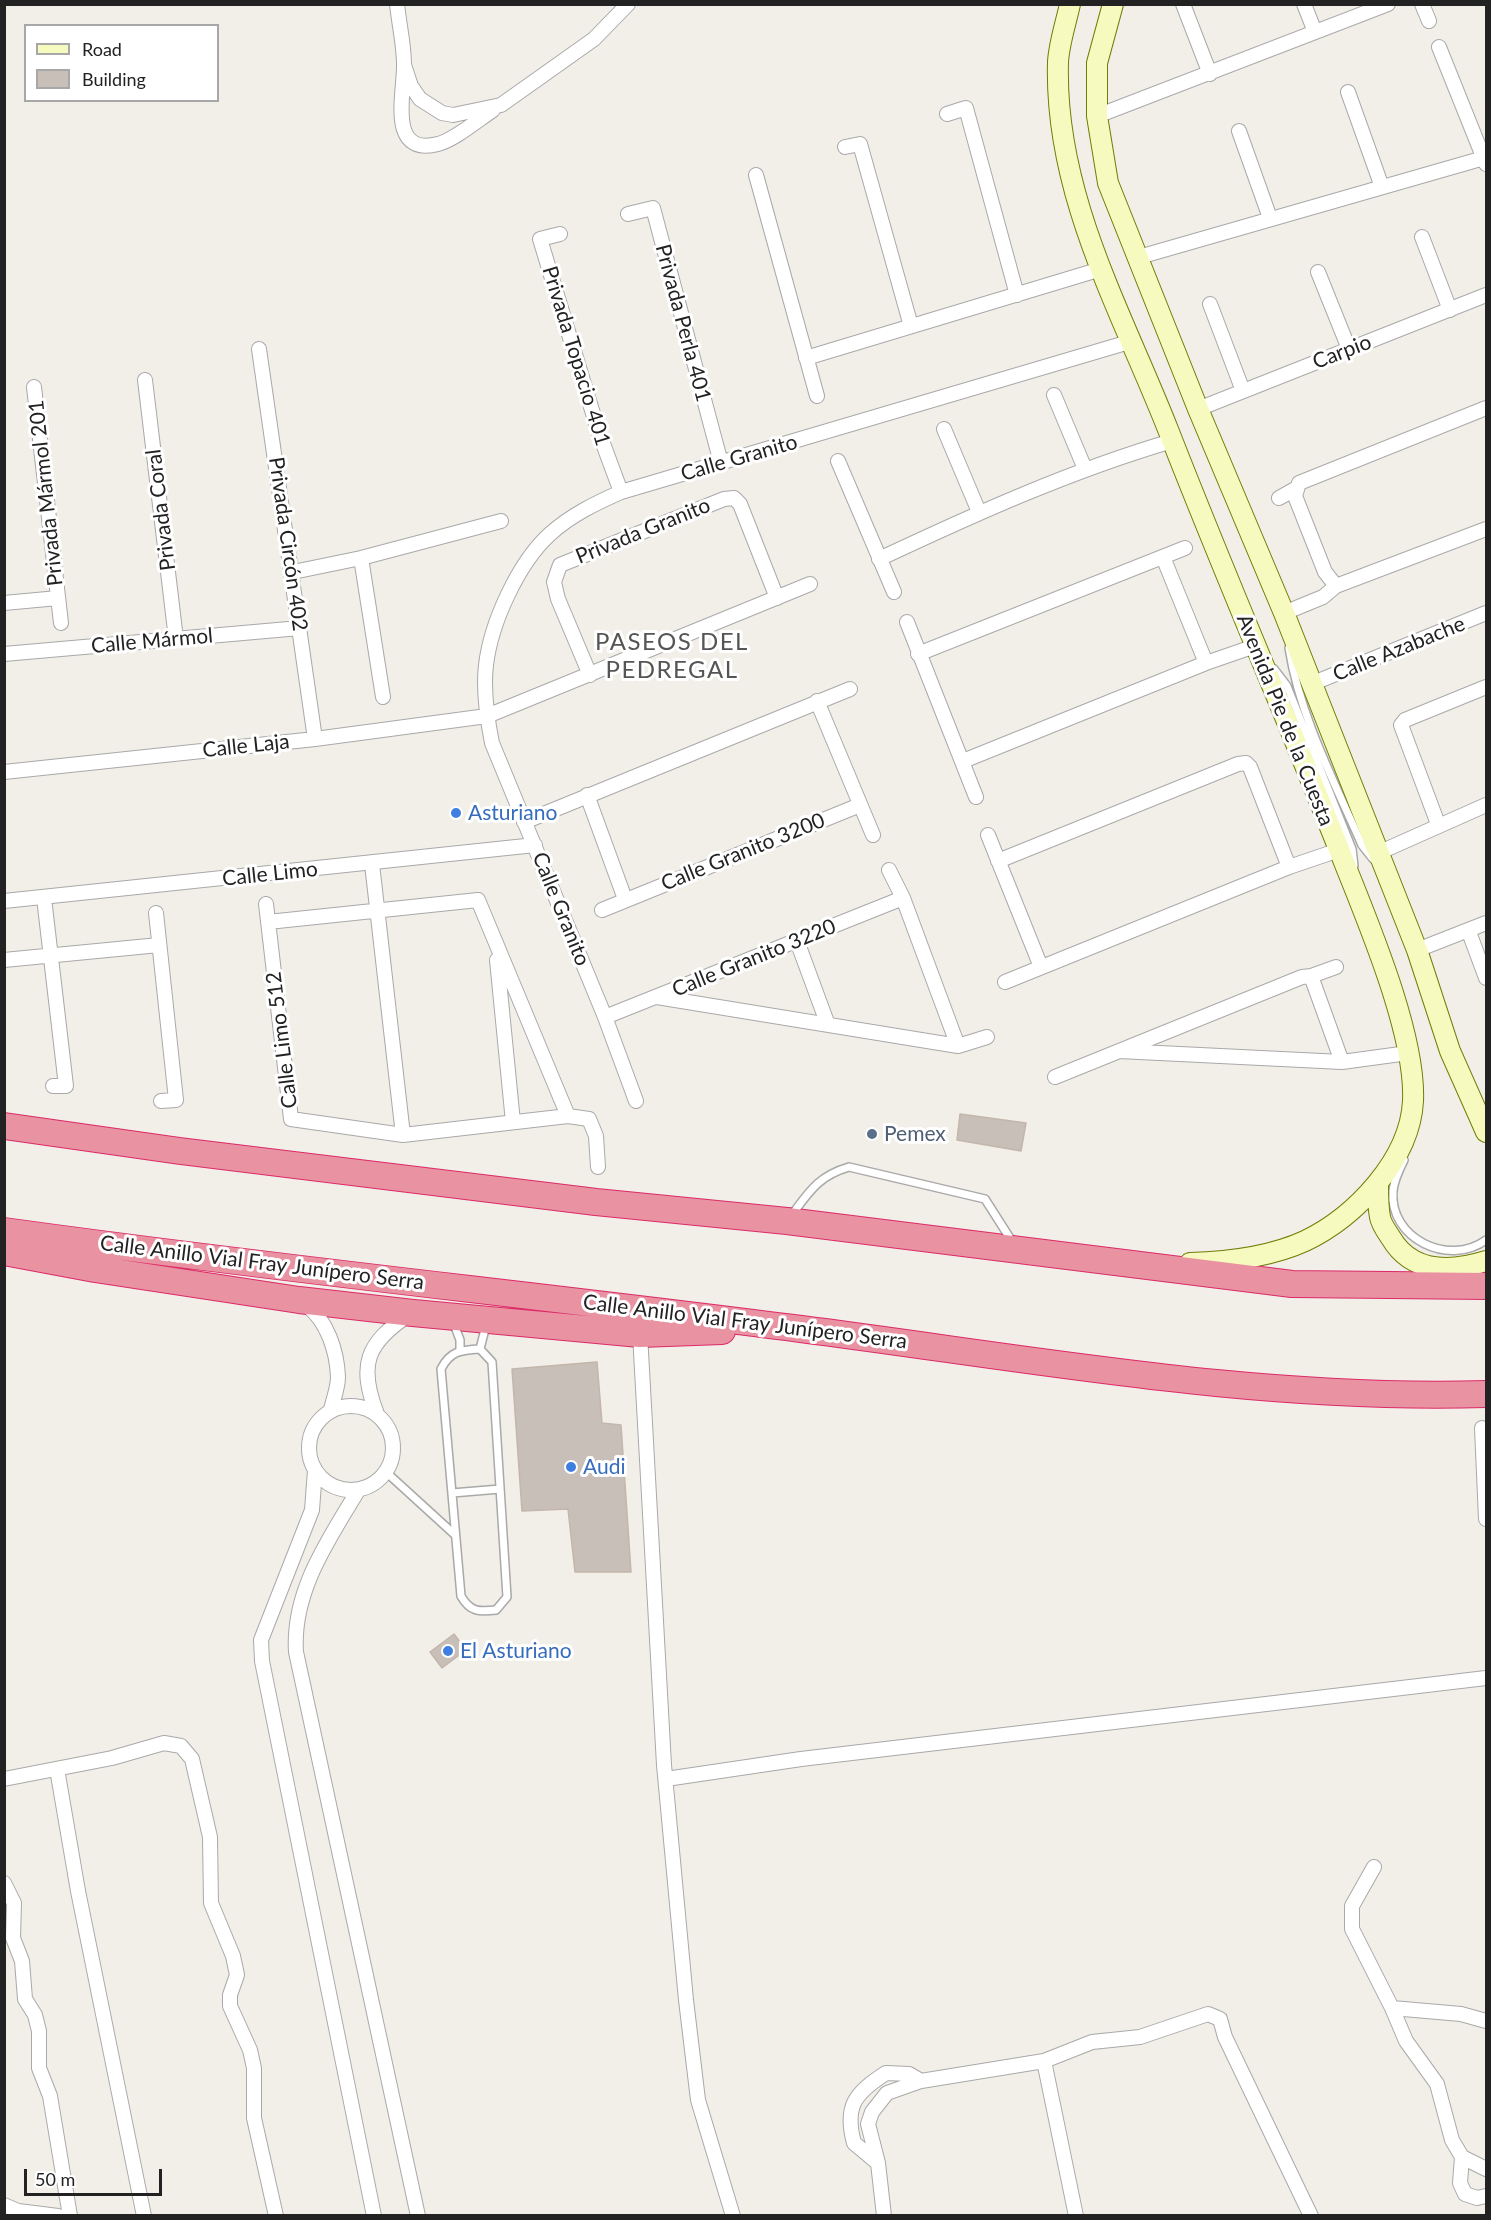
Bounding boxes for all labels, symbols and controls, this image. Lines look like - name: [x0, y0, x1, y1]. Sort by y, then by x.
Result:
- legend: [24, 24, 219, 102]
- text: Road: [82, 38, 122, 60]
- text: Building: [82, 68, 146, 90]
- street label: Privada Perla 401: [650, 242, 716, 404]
- street label: Privada Topacio 401: [537, 263, 615, 449]
- street label: Carpio: [1309, 329, 1375, 375]
- street label: Privada Mármol 201: [24, 399, 68, 587]
- street label: Calle Granito: [678, 429, 800, 487]
- street label: Privada Coral: [141, 448, 181, 572]
- street label: Privada Circón 402: [263, 455, 313, 633]
- street label: Privada Granito: [572, 493, 714, 569]
- street label: Avenida Pie de la Cuesta: [1231, 610, 1339, 830]
- street label: Calle Azabache: [1329, 611, 1469, 687]
- street label: Calle Mármol: [90, 623, 214, 659]
- district label: PASEOS DEL PEDREGAL: [595, 628, 749, 684]
- street label: Calle Laja: [201, 729, 291, 763]
- place label: Asturiano: [468, 800, 557, 826]
- marker: Asturiano: [449, 806, 463, 820]
- street label: Calle Granito 3200: [658, 808, 828, 896]
- street label: Calle Granito: [527, 849, 595, 969]
- street label: Calle Limo: [221, 856, 319, 892]
- street label: Calle Granito 3220: [669, 914, 839, 1002]
- street label: Calle Limo 512: [261, 970, 303, 1110]
- place label: Pemex: [884, 1121, 946, 1147]
- marker: Pemex: [865, 1127, 879, 1141]
- street label: Calle Anillo Vial Fray Junípero Serra: [99, 1231, 425, 1295]
- street label: Calle Anillo Vial Fray Junípero Serra: [582, 1290, 908, 1354]
- place label: Audi: [583, 1454, 625, 1480]
- marker: Audi: [564, 1460, 578, 1474]
- place label: El Asturiano: [460, 1638, 572, 1664]
- marker: El Asturiano: [441, 1644, 455, 1658]
- scale bar: [27, 2157, 165, 2195]
- text: 50 m: [35, 2168, 75, 2190]

